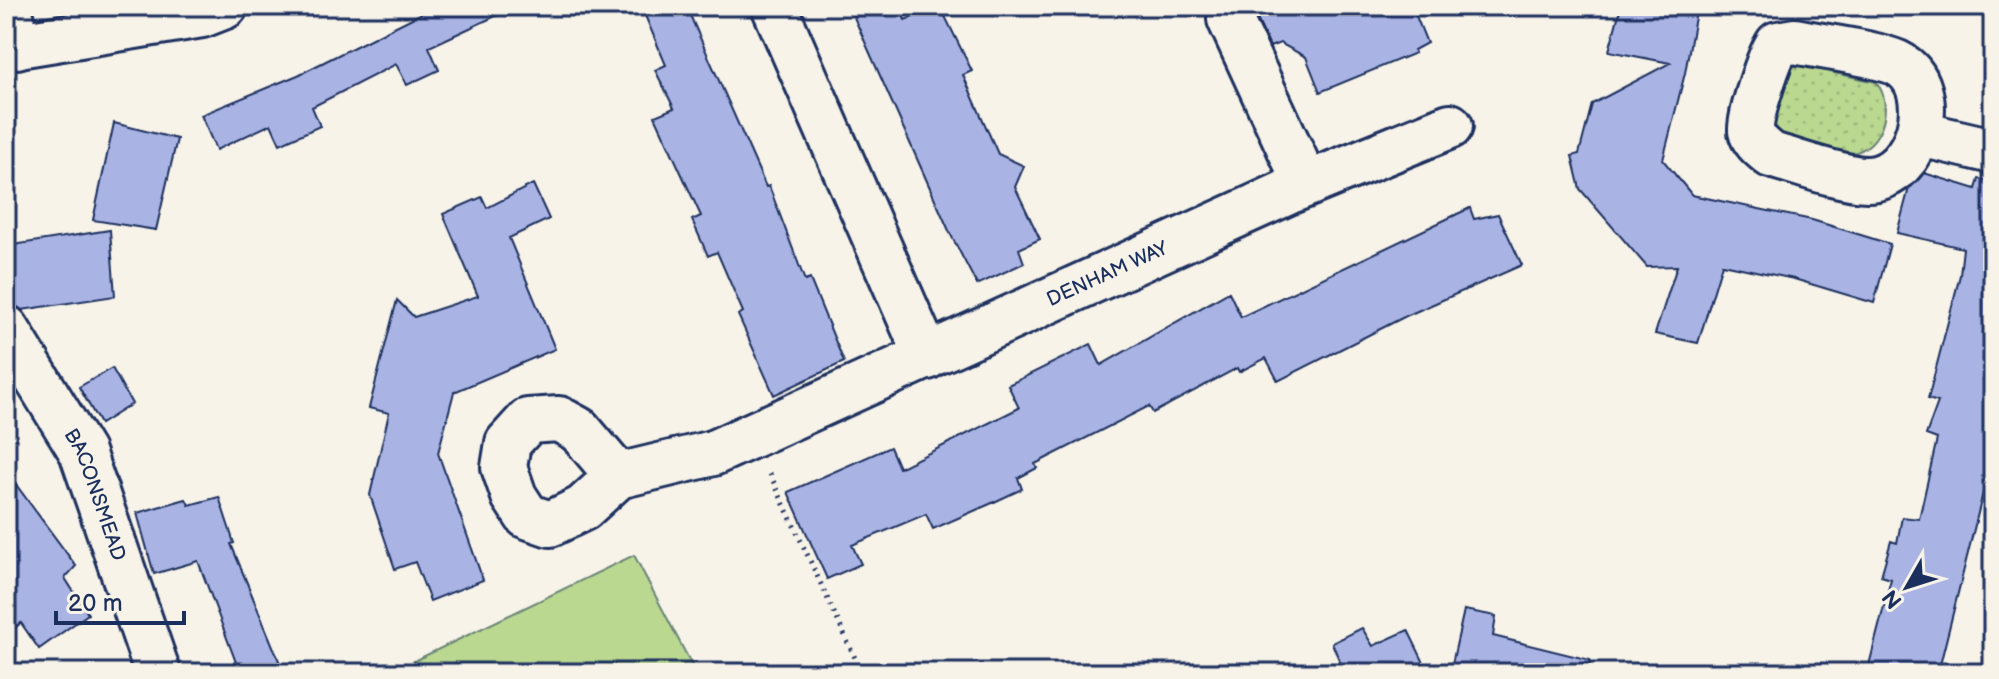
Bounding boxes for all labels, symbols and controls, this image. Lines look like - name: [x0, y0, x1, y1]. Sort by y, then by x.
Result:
- street label: DENHAM WAY: [1043, 236, 1172, 312]
- street label: BACONSMEAD: [59, 424, 130, 564]
- north arrow: [1867, 547, 1947, 627]
- scale bar: [56, 575, 184, 625]
- text: N: [1877, 584, 1908, 614]
- text: 20 m: [68, 589, 123, 618]

